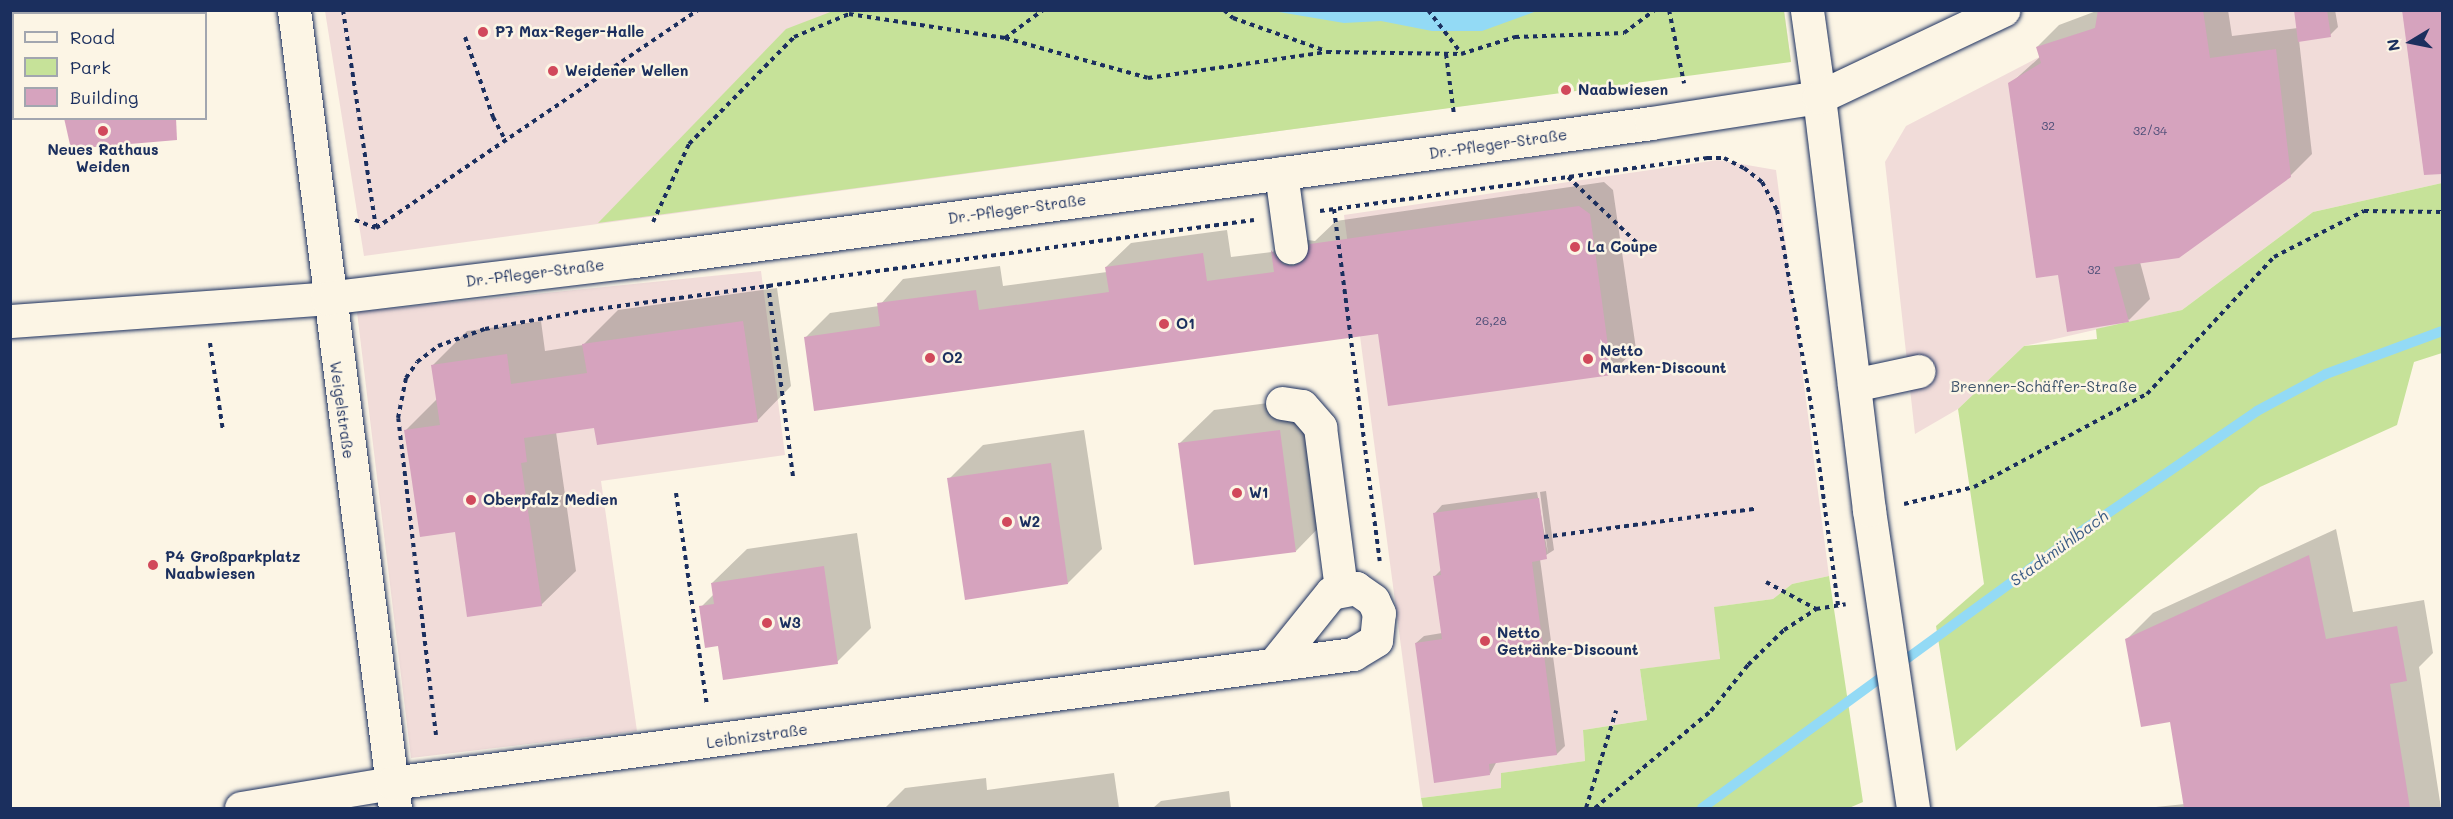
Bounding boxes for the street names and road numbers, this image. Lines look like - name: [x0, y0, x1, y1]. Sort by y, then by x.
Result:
- street label: Dr.-Pfleger-Straße: [1428, 125, 1568, 163]
- street label: Dr.-Pfleger-Straße: [947, 190, 1087, 228]
- street label: Dr.-Pfleger-Straße: [465, 256, 605, 290]
- street label: Weigelstraße: [326, 360, 358, 460]
- street label: Leibnizstraße: [705, 720, 809, 752]

